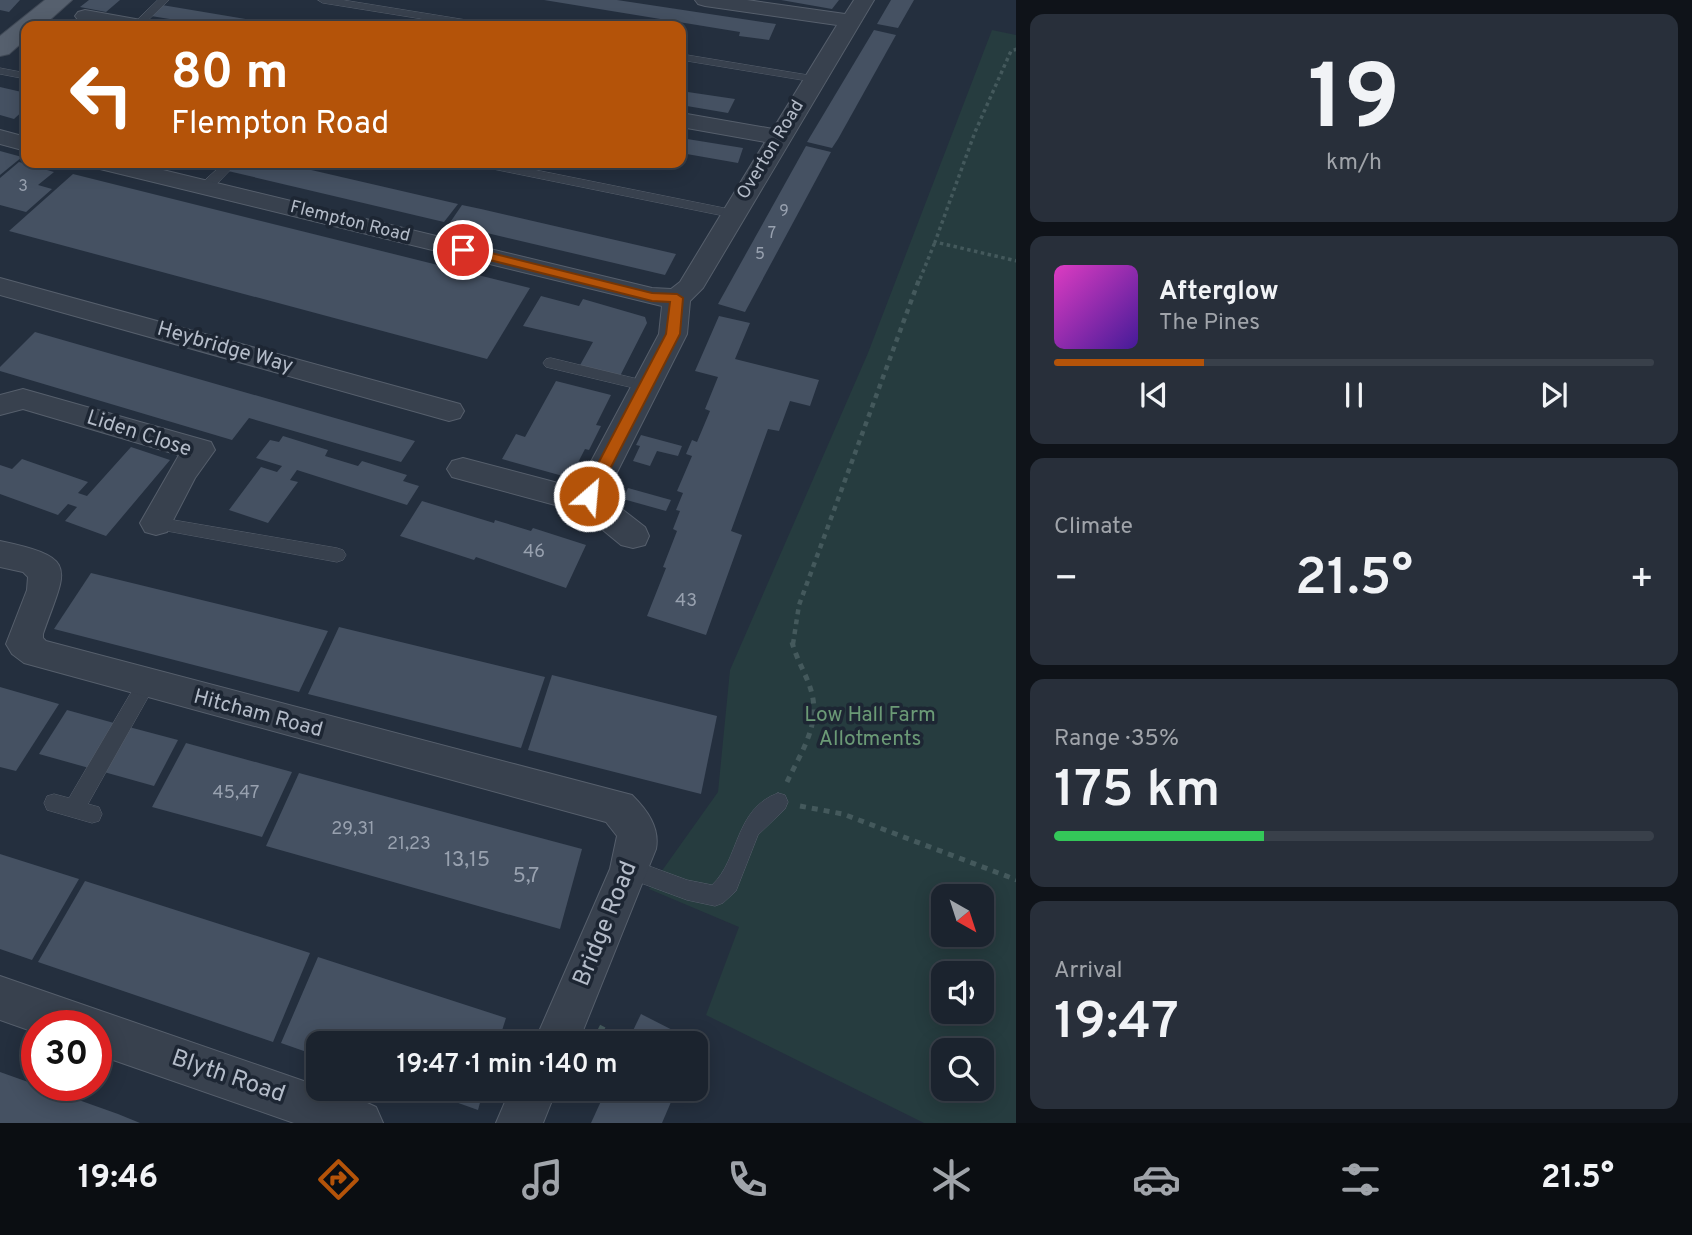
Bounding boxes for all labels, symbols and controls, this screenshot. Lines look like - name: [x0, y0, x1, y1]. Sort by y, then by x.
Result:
- text: 80 m: [171, 44, 288, 106]
- text: 19: [1308, 46, 1400, 161]
- icon: left: [56, 49, 147, 140]
- street label: Overton Road: [732, 96, 810, 204]
- text: Flempton Road: [171, 105, 389, 145]
- text: km/h: [1326, 149, 1382, 178]
- house number: 3: [18, 177, 28, 197]
- street label: Flempton Road: [288, 196, 412, 248]
- house number: 9: [779, 202, 789, 222]
- pin: [433, 220, 493, 280]
- house number: 7: [768, 224, 776, 244]
- icon: arrive: [444, 231, 482, 269]
- house number: 5: [755, 245, 765, 265]
- text: Afterglow: [1159, 276, 1279, 309]
- text: The Pines: [1159, 309, 1260, 338]
- street label: Heybridge Way: [154, 316, 296, 380]
- icon: previous: [1135, 376, 1173, 414]
- icon: pause: [1335, 376, 1373, 414]
- icon: next: [1535, 376, 1573, 414]
- street label: Liden Close: [83, 404, 195, 464]
- position arrow: [552, 459, 626, 533]
- text: Climate: [1054, 513, 1133, 542]
- house number: 46: [523, 541, 545, 564]
- text: 21.5°: [1295, 547, 1413, 613]
- text: −: [1054, 556, 1079, 605]
- text: +: [1629, 556, 1654, 605]
- house number: 43: [675, 590, 697, 613]
- street label: Hitcham Road: [190, 684, 326, 744]
- park label: Low Hall Farm Allotments: [804, 702, 936, 753]
- text: Range · 35%: [1054, 725, 1179, 754]
- text: 175 km: [1054, 759, 1220, 825]
- house number: 45,47: [213, 782, 259, 805]
- house number: 29,31: [331, 818, 375, 841]
- house number: 21,23: [387, 833, 431, 856]
- house number: 13,15: [444, 847, 490, 874]
- street label: Bridge Road: [567, 857, 645, 991]
- house number: 5,7: [513, 863, 539, 890]
- north arrow: [931, 884, 994, 947]
- map controls: [931, 884, 994, 1101]
- text: Arrival: [1054, 957, 1123, 986]
- button: sound: [931, 961, 994, 1024]
- text: 19:47: [1054, 991, 1179, 1057]
- speed limit sign: 30: [21, 1010, 112, 1101]
- button: search: [931, 1038, 994, 1101]
- street label: Blyth Road: [167, 1044, 289, 1110]
- text: 19:47 · 1 min · 140 m: [396, 1049, 618, 1082]
- icon: directions: [314, 1155, 363, 1204]
- icon: music: [518, 1155, 567, 1204]
- icon: phone: [723, 1155, 772, 1204]
- icon: climate: [927, 1155, 976, 1204]
- icon: car: [1132, 1155, 1181, 1204]
- icon: filters: [1336, 1155, 1385, 1204]
- text: 19:46: [78, 1159, 158, 1199]
- text: 21.5°: [1541, 1159, 1614, 1199]

